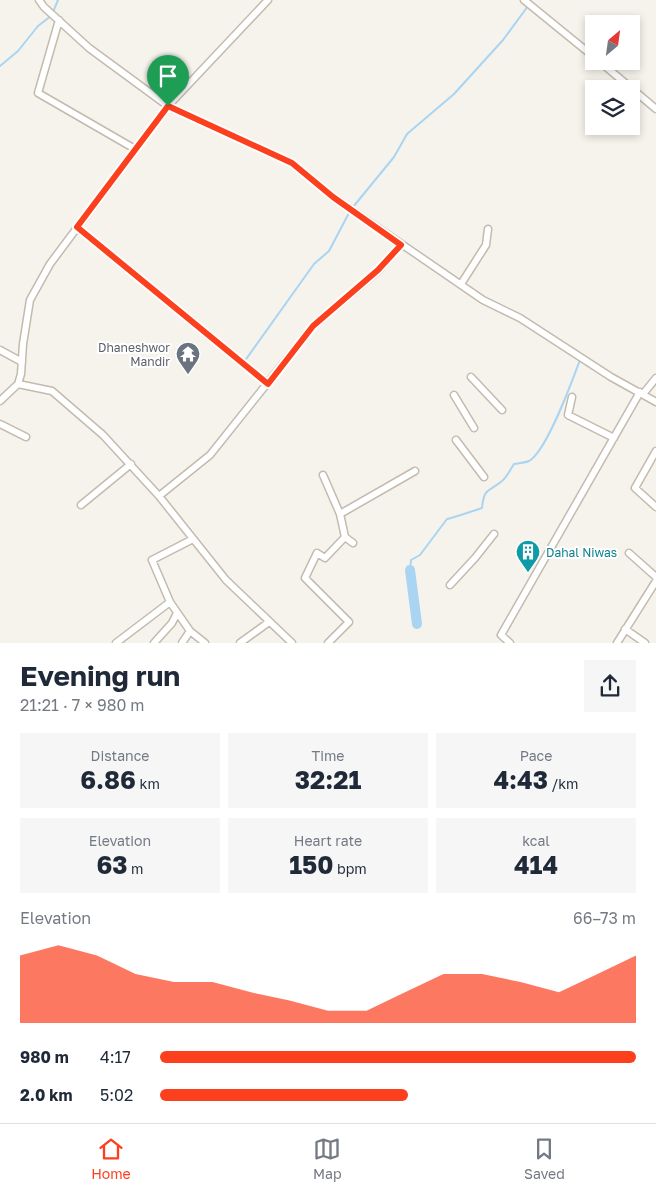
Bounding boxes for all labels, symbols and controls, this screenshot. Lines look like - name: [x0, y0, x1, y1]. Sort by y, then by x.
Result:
- north arrow: [585, 15, 640, 70]
- map controls: [585, 15, 640, 135]
- pin: [147, 55, 189, 106]
- icon: arrive: [154, 62, 182, 90]
- button: layers: [585, 80, 640, 135]
- place label: Dhaneshwor Mandir: [98, 340, 170, 369]
- temple icon: Dhaneshwor Mandir: [175, 341, 201, 375]
- building icon: Dahal Niwas: [515, 539, 541, 573]
- place label: Dahal Niwas: [546, 545, 617, 560]
- text: Evening run: [20, 659, 180, 692]
- button: share: [584, 660, 636, 712]
- text: 21:21 · 7 × 980 m: [20, 695, 144, 715]
- text: Distance: [91, 747, 149, 764]
- text: Time: [312, 747, 344, 764]
- text: Pace: [520, 747, 552, 764]
- text: 6.86: [80, 764, 136, 795]
- text: 32:21: [295, 764, 361, 795]
- text: 4:43: [493, 764, 548, 795]
- text: km: [136, 775, 160, 792]
- text: /km: [548, 775, 579, 792]
- text: Elevation: [89, 832, 151, 849]
- text: Heart rate: [294, 832, 362, 849]
- text: kcal: [522, 832, 550, 849]
- text: 63: [96, 849, 128, 880]
- text: 150: [289, 849, 334, 880]
- text: 414: [514, 849, 558, 880]
- text: m: [128, 860, 144, 877]
- text: bpm: [334, 860, 367, 877]
- text: Elevation: [20, 908, 91, 928]
- text: 66–73 m: [573, 908, 636, 928]
- text: 980 m: [20, 1047, 69, 1067]
- text: 4:17: [100, 1047, 131, 1067]
- text: 2.0 km: [20, 1085, 73, 1105]
- text: 5:02: [100, 1085, 133, 1105]
- tab: Home: [91, 1135, 131, 1182]
- tab: Map: [313, 1135, 342, 1182]
- tab: Saved: [524, 1135, 565, 1182]

